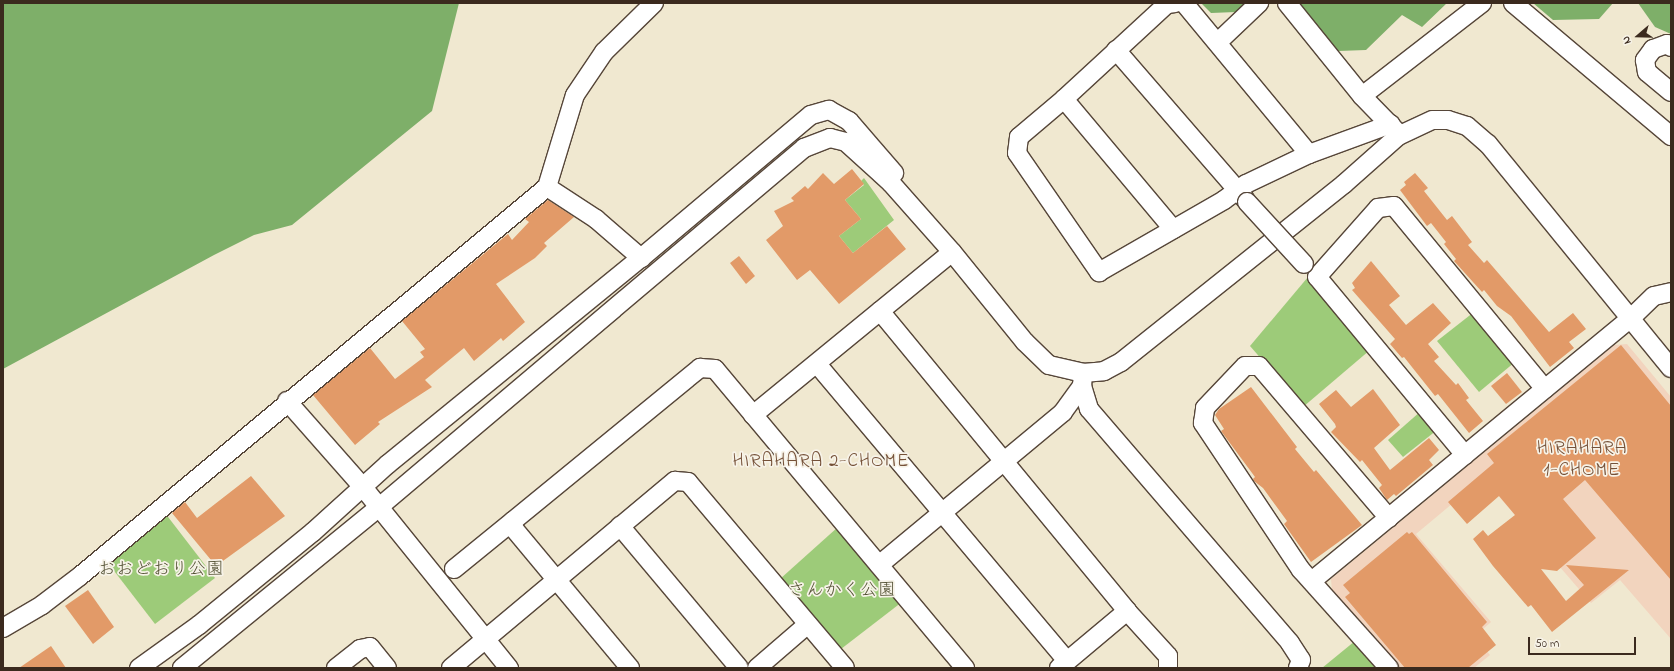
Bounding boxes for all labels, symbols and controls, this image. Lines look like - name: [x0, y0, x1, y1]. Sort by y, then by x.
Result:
- north arrow: [1618, 16, 1658, 56]
- text: N: [1618, 34, 1636, 46]
- district label: HIRAHARA 1-CHOME: [1537, 438, 1627, 482]
- district label: HIRAHARA 2-CHOME: [733, 451, 909, 473]
- park label: おおどおり公園: [98, 559, 224, 581]
- park label: さんかく公園: [788, 580, 896, 602]
- scale bar: [1530, 629, 1638, 655]
- text: 50 m: [1535, 635, 1559, 653]

